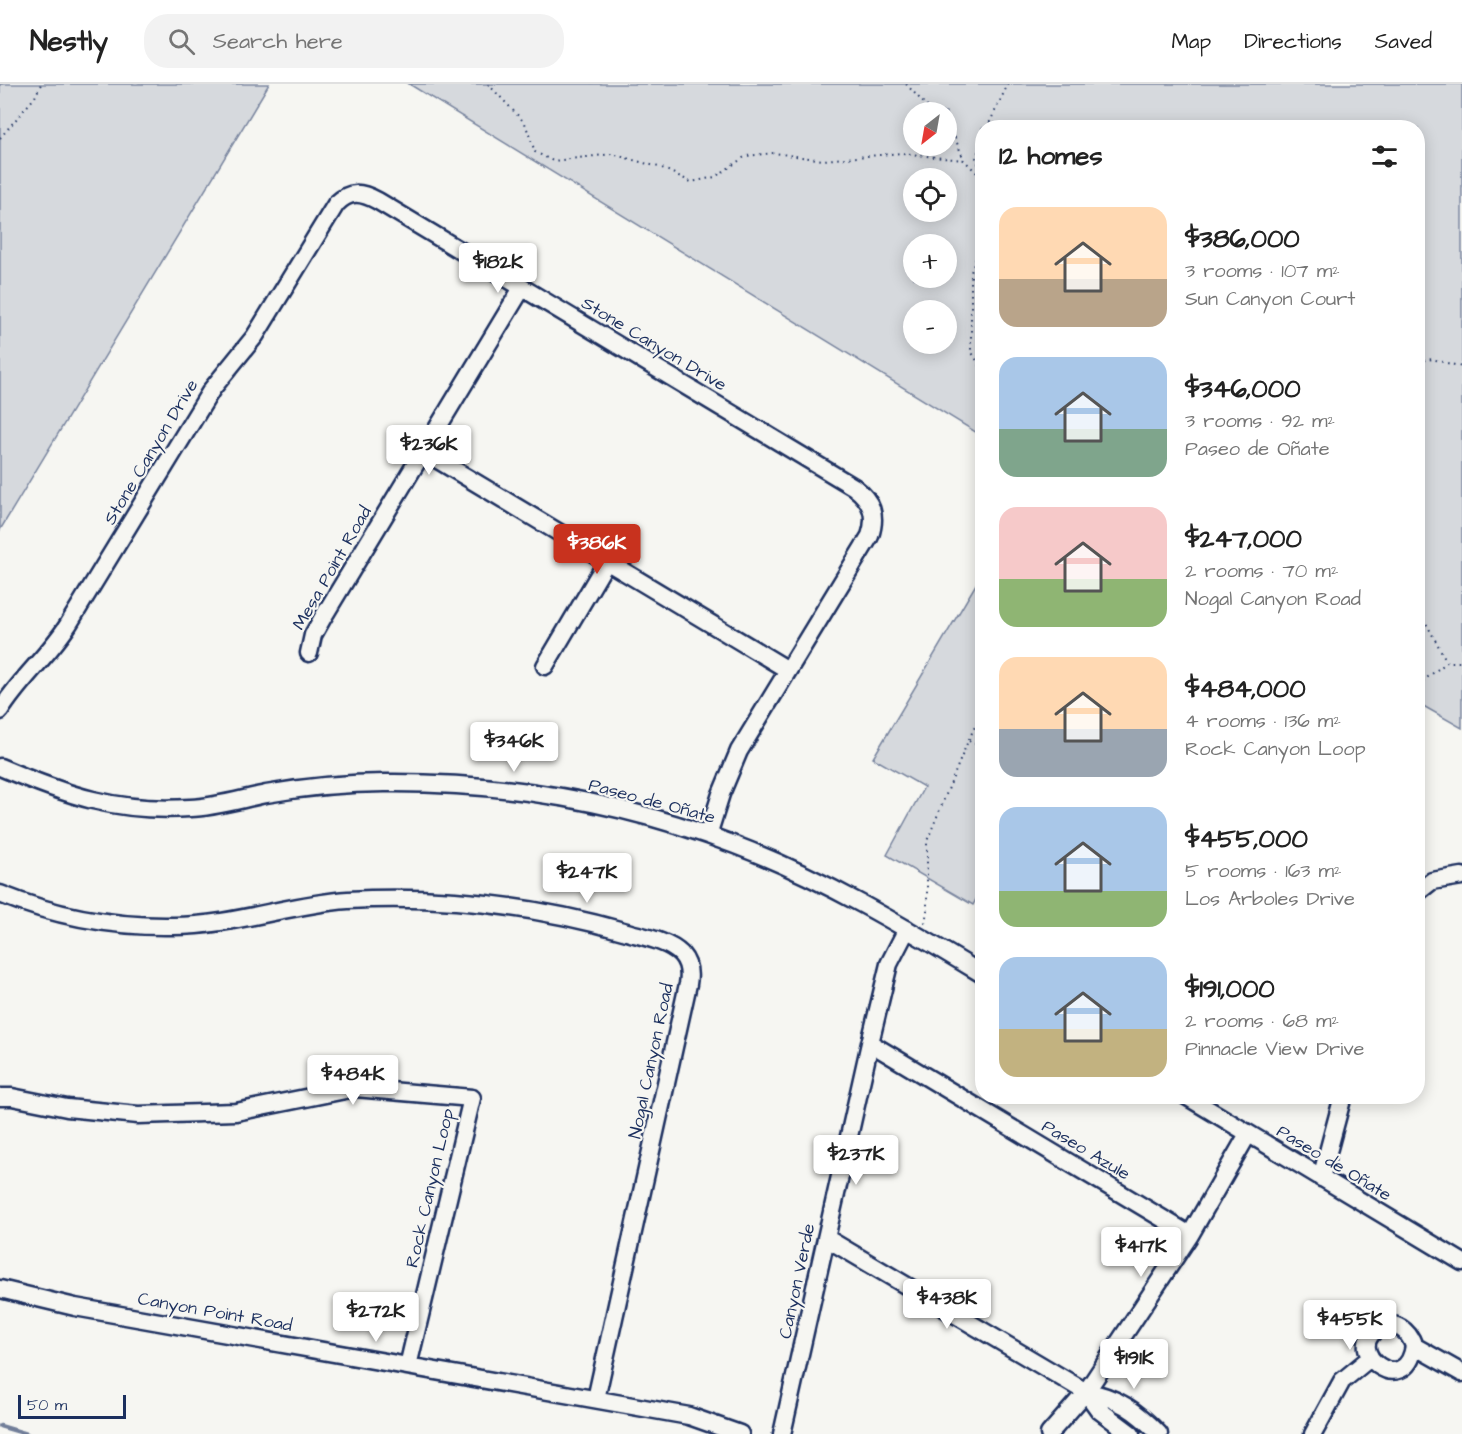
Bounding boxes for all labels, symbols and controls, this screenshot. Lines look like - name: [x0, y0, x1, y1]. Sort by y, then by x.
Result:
- search box: [144, 14, 564, 68]
- text: Nestly: [30, 22, 108, 61]
- icon: search: [165, 25, 198, 58]
- text: Search here: [213, 26, 343, 57]
- text: Map: [1171, 27, 1211, 56]
- text: Directions: [1244, 27, 1342, 56]
- text: Saved: [1375, 27, 1432, 56]
- north arrow: [903, 102, 957, 156]
- map controls: [903, 102, 957, 354]
- text: 12 homes: [999, 138, 1102, 174]
- icon: filters: [1368, 140, 1401, 173]
- button: locate: [903, 168, 957, 222]
- text: $386,000: [1185, 221, 1300, 257]
- icon: home: [1047, 231, 1119, 303]
- button: +: [903, 234, 957, 288]
- pin: $182K: [456, 243, 540, 294]
- text: $182K: [473, 248, 523, 276]
- text: 3 rooms · 107 m²: [1185, 257, 1340, 285]
- text: Sun Canyon Court: [1185, 285, 1355, 313]
- street label: Stone Canyon Drive: [576, 291, 732, 398]
- button: −: [903, 300, 957, 354]
- text: $346,000: [1185, 371, 1301, 407]
- street label: Stone Canyon Drive: [98, 374, 205, 530]
- icon: home: [1047, 381, 1119, 453]
- text: 3 rooms · 92 m²: [1185, 407, 1335, 435]
- pin: $236K: [387, 425, 471, 476]
- text: $236K: [400, 430, 458, 458]
- text: Paseo de Oñate: [1185, 435, 1330, 463]
- street label: Mesa Point Road: [286, 501, 378, 635]
- text: $247,000: [1185, 521, 1302, 557]
- pin: $386K: [555, 524, 639, 575]
- text: $386K: [568, 529, 626, 557]
- icon: home: [1047, 531, 1119, 603]
- text: 2 rooms · 70 m²: [1185, 557, 1338, 585]
- text: Nogal Canyon Road: [1185, 585, 1361, 613]
- text: $484,000: [1185, 671, 1306, 707]
- icon: home: [1047, 681, 1119, 753]
- text: 4 rooms · 136 m²: [1185, 707, 1341, 735]
- pin: $346K: [472, 722, 556, 773]
- text: $346K: [484, 727, 544, 755]
- text: Rock Canyon Loop: [1185, 735, 1366, 763]
- street label: Paseo de Oñate: [586, 772, 718, 830]
- text: $455,000: [1185, 821, 1308, 857]
- icon: home: [1047, 831, 1119, 903]
- pin: $247K: [545, 853, 629, 904]
- text: 5 rooms · 163 m²: [1185, 857, 1341, 885]
- text: $247K: [557, 858, 617, 886]
- text: Los Arboles Drive: [1185, 885, 1355, 913]
- text: $191,000: [1185, 971, 1275, 1007]
- street label: Nogal Canyon Road: [622, 981, 681, 1141]
- icon: home: [1047, 981, 1119, 1053]
- text: 2 rooms · 68 m²: [1185, 1007, 1339, 1035]
- text: Pinnacle View Drive: [1185, 1035, 1364, 1063]
- pin: $484K: [311, 1055, 395, 1106]
- text: $484K: [321, 1060, 385, 1088]
- street label: Rock Canyon Loop: [400, 1106, 461, 1270]
- street label: Paseo Azule: [1037, 1114, 1135, 1186]
- street label: Paseo de Oñate: [1272, 1119, 1396, 1207]
- pin: $237K: [814, 1135, 898, 1186]
- text: $237K: [827, 1140, 885, 1168]
- street label: Canyon Verde: [773, 1221, 822, 1341]
- pin: $417K: [1099, 1227, 1183, 1278]
- text: $417K: [1115, 1232, 1167, 1260]
- pin: $438K: [905, 1279, 989, 1330]
- text: $438K: [917, 1284, 977, 1312]
- street label: Canyon Point Road: [136, 1286, 294, 1339]
- pin: $272K: [334, 1292, 418, 1343]
- text: $272K: [347, 1297, 405, 1325]
- pin: $455K: [1308, 1300, 1392, 1351]
- text: $455K: [1317, 1305, 1383, 1333]
- pin: $191K: [1092, 1339, 1176, 1390]
- text: $191K: [1114, 1344, 1154, 1372]
- scale bar: [18, 1392, 126, 1420]
- text: 50 m: [27, 1394, 67, 1416]

